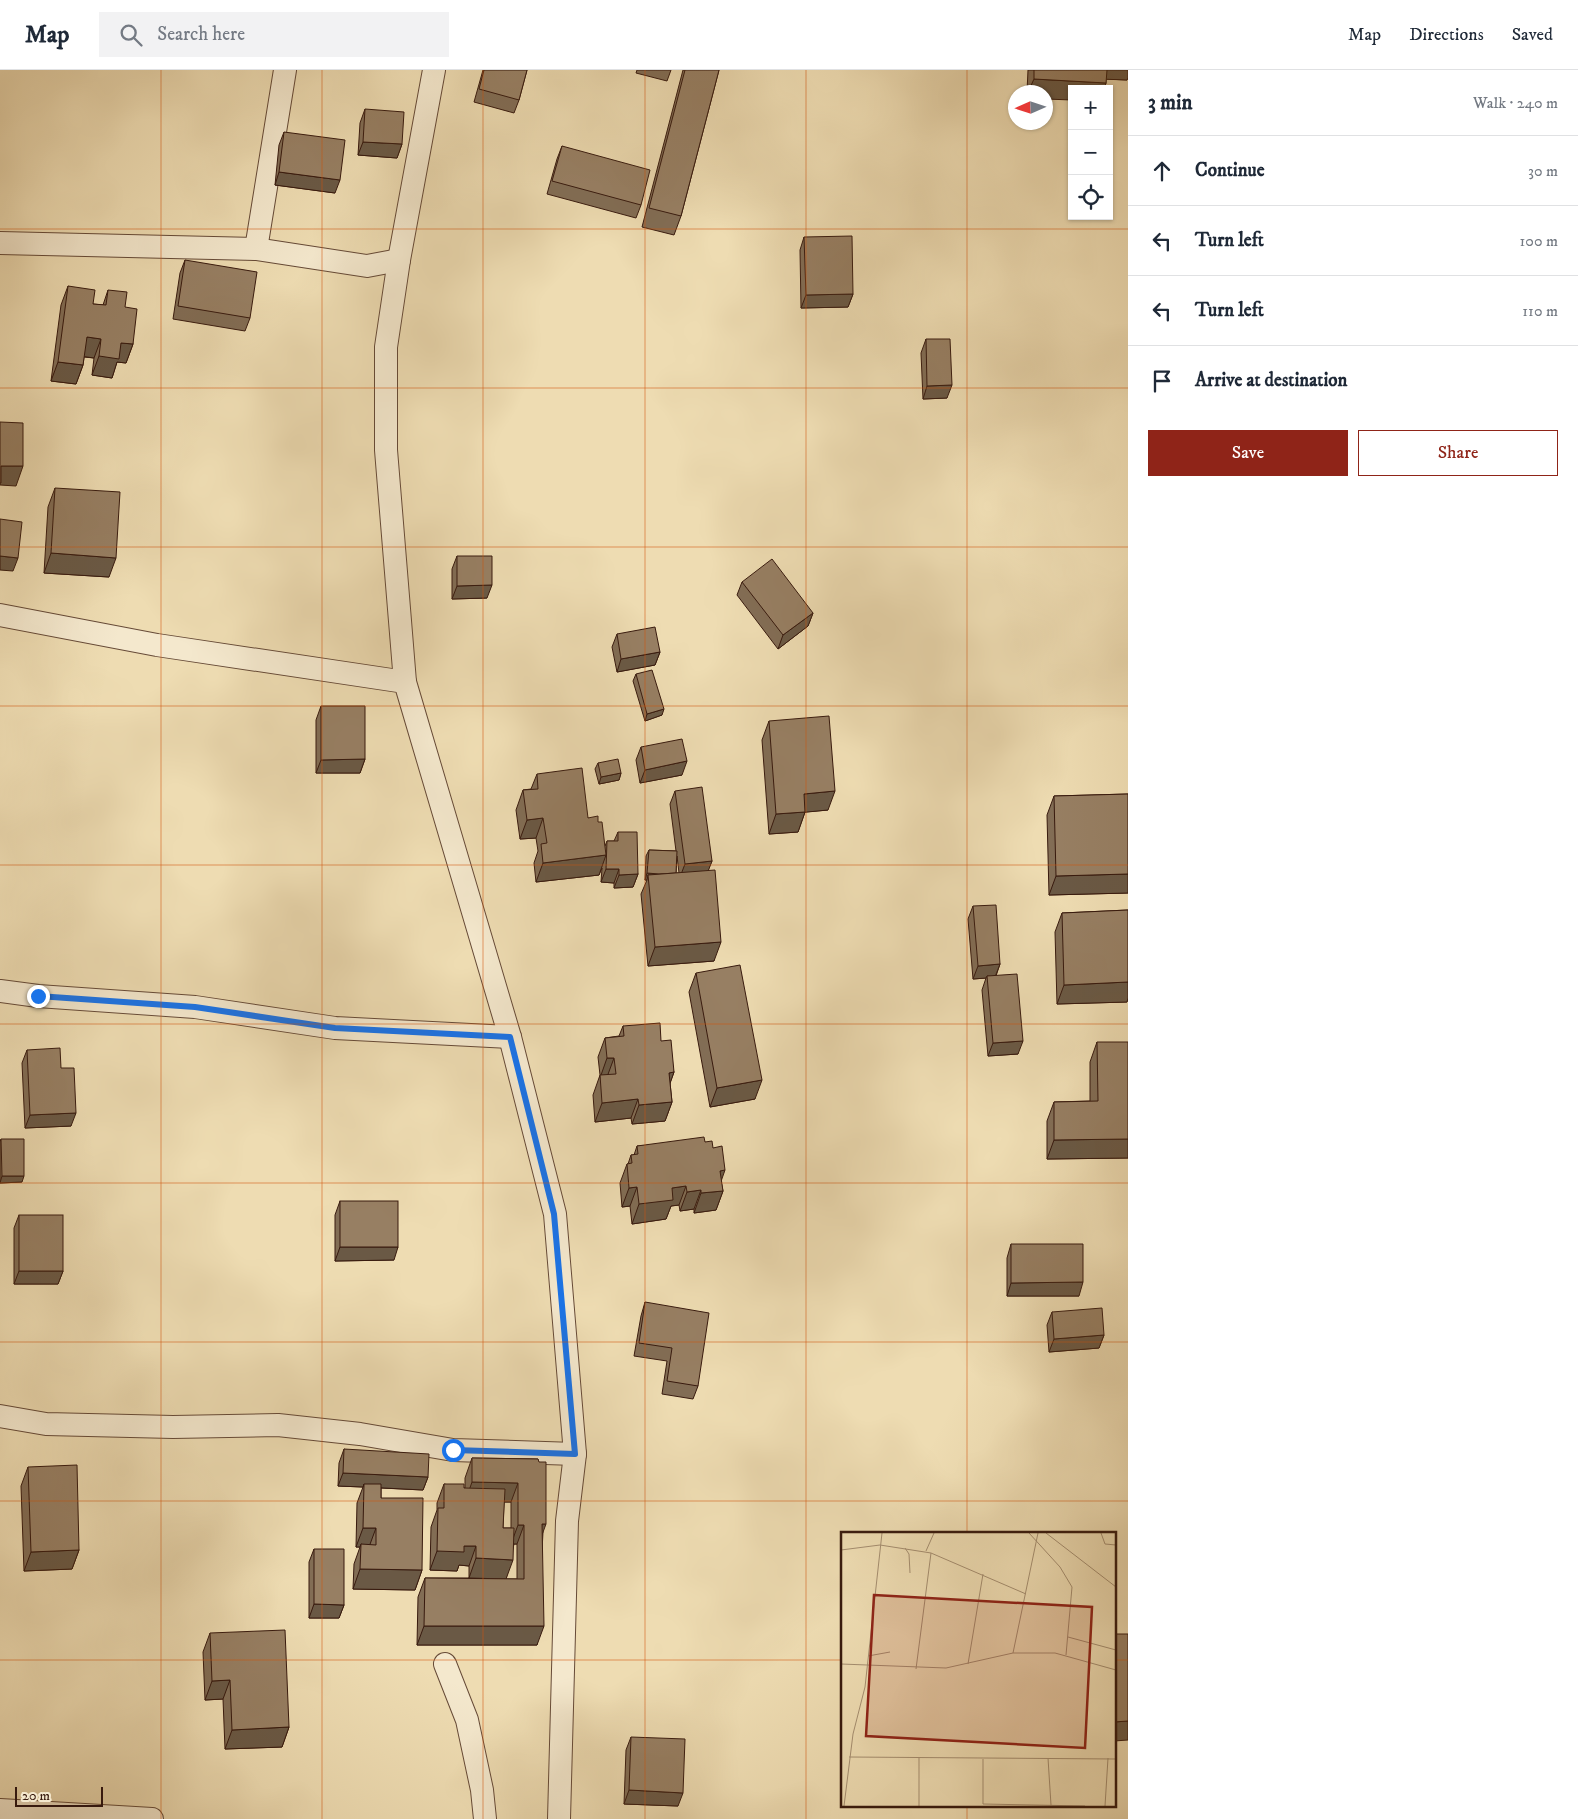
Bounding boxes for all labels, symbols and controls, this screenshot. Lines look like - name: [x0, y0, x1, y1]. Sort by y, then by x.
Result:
- search box: [99, 12, 449, 57]
- text: Map: [25, 20, 69, 50]
- icon: search: [117, 21, 145, 49]
- text: Search here: [157, 23, 245, 46]
- text: Map: [1348, 24, 1381, 46]
- text: Directions: [1409, 24, 1484, 46]
- text: Saved: [1512, 24, 1553, 46]
- north arrow: [1008, 85, 1053, 130]
- map controls: [1068, 85, 1113, 220]
- button: +: [1068, 85, 1113, 130]
- text: 3 min: [1148, 90, 1193, 116]
- text: Walk · 240 m: [1473, 93, 1558, 113]
- button: −: [1068, 130, 1113, 175]
- icon: ahead: [1148, 157, 1176, 185]
- text: Continue: [1195, 159, 1265, 182]
- text: 30 m: [1528, 161, 1558, 181]
- button: locate: [1068, 175, 1113, 220]
- icon: left: [1148, 227, 1176, 255]
- text: Turn left: [1195, 229, 1264, 252]
- text: 100 m: [1520, 231, 1558, 251]
- icon: left: [1148, 297, 1176, 325]
- text: Turn left: [1195, 299, 1264, 322]
- text: 110 m: [1522, 301, 1558, 321]
- icon: arrive: [1148, 367, 1176, 395]
- text: Arrive at destination: [1195, 369, 1347, 392]
- button: Save: [1148, 430, 1348, 476]
- button: Share: [1358, 430, 1558, 476]
- route end: [27, 985, 50, 1008]
- route start: [442, 1439, 465, 1462]
- inset map: [841, 1532, 1116, 1806]
- scale bar: [15, 1784, 102, 1807]
- text: 20 m: [22, 1787, 50, 1805]

